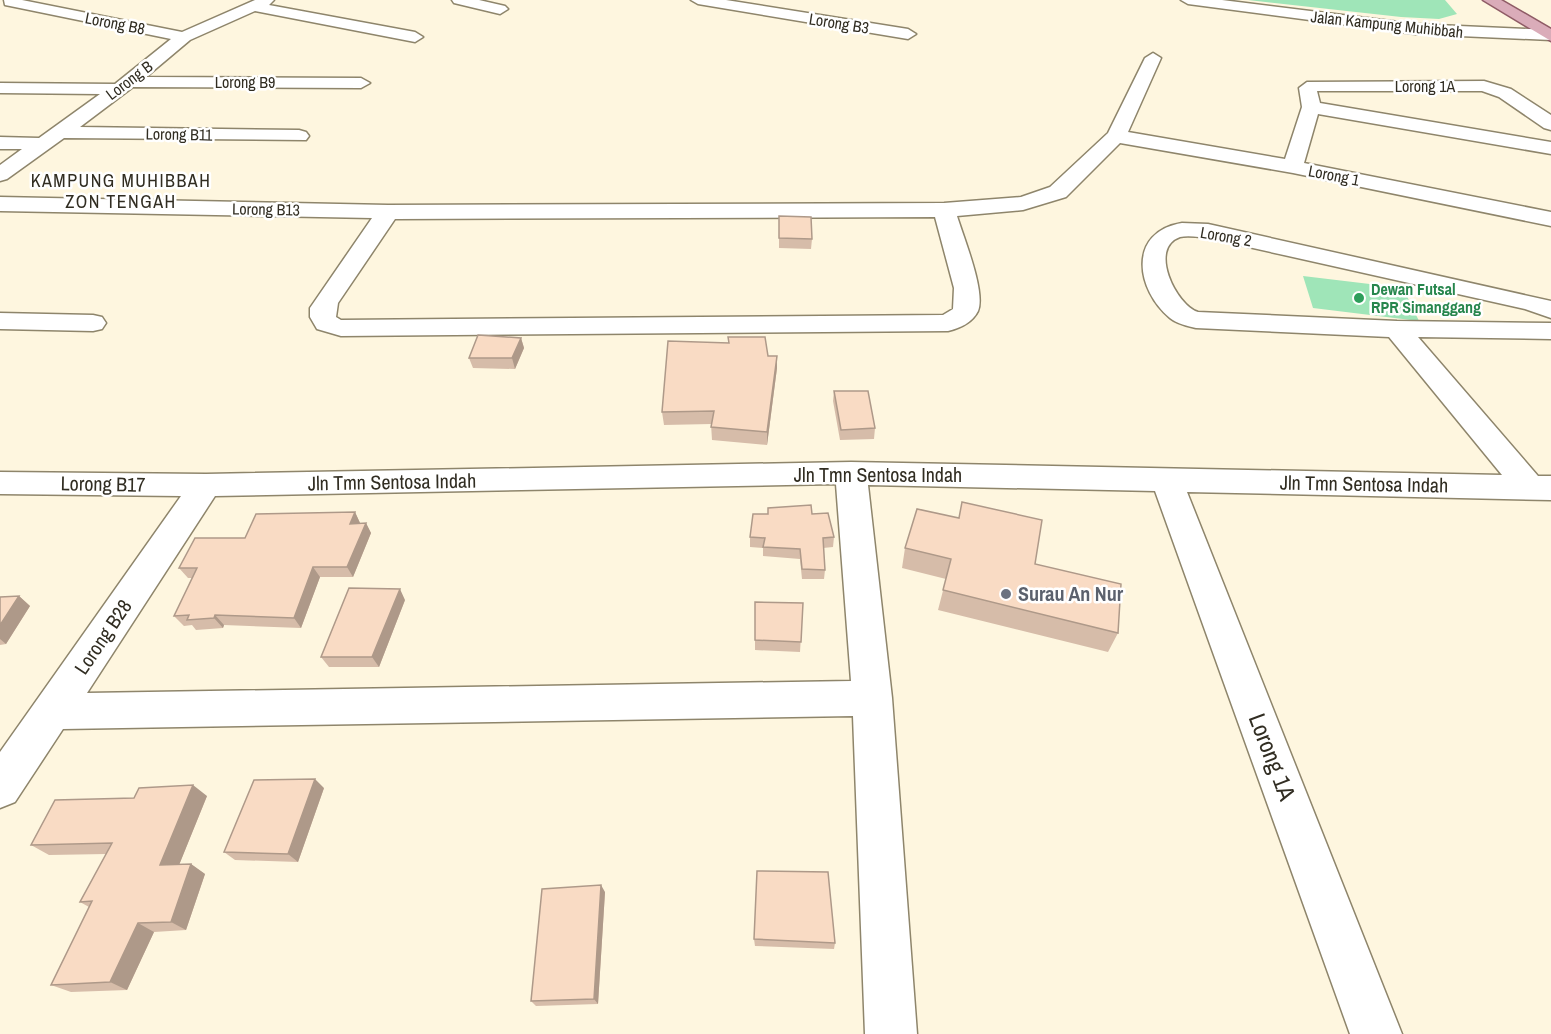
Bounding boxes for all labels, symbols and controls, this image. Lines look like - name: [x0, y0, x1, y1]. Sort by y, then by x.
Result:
- street label: Jalan Kampung Muhibbah: [1310, 5, 1464, 43]
- street label: Lorong B8: [83, 6, 147, 40]
- street label: Lorong B3: [807, 7, 871, 39]
- street label: Lorong B: [101, 55, 157, 105]
- street label: Lorong B9: [215, 71, 275, 93]
- street label: Lorong 1A: [1395, 75, 1456, 97]
- street label: Lorong B11: [145, 122, 213, 146]
- street label: Lorong 1: [1306, 159, 1362, 191]
- district label: KAMPUNG MUHIBBAH ZON TENGAH: [31, 168, 211, 214]
- street label: Lorong B13: [232, 197, 300, 221]
- street label: Lorong 2: [1199, 221, 1253, 251]
- place label: Dewan Futsal RPR Simanggang: [1371, 278, 1481, 318]
- marker: Dewan Futsal RPR Simanggang: [1352, 291, 1366, 305]
- street label: Jln Tmn Sentosa Indah: [794, 461, 962, 488]
- street label: Jln Tmn Sentosa Indah: [308, 467, 476, 496]
- street label: Lorong B17: [60, 469, 146, 498]
- street label: Jln Tmn Sentosa Indah: [1280, 469, 1448, 498]
- place label: Surau An Nur: [1018, 580, 1124, 607]
- marker: Surau An Nur: [999, 587, 1013, 601]
- street label: Lorong B28: [68, 594, 137, 679]
- street label: Lorong 1A: [1242, 709, 1304, 806]

